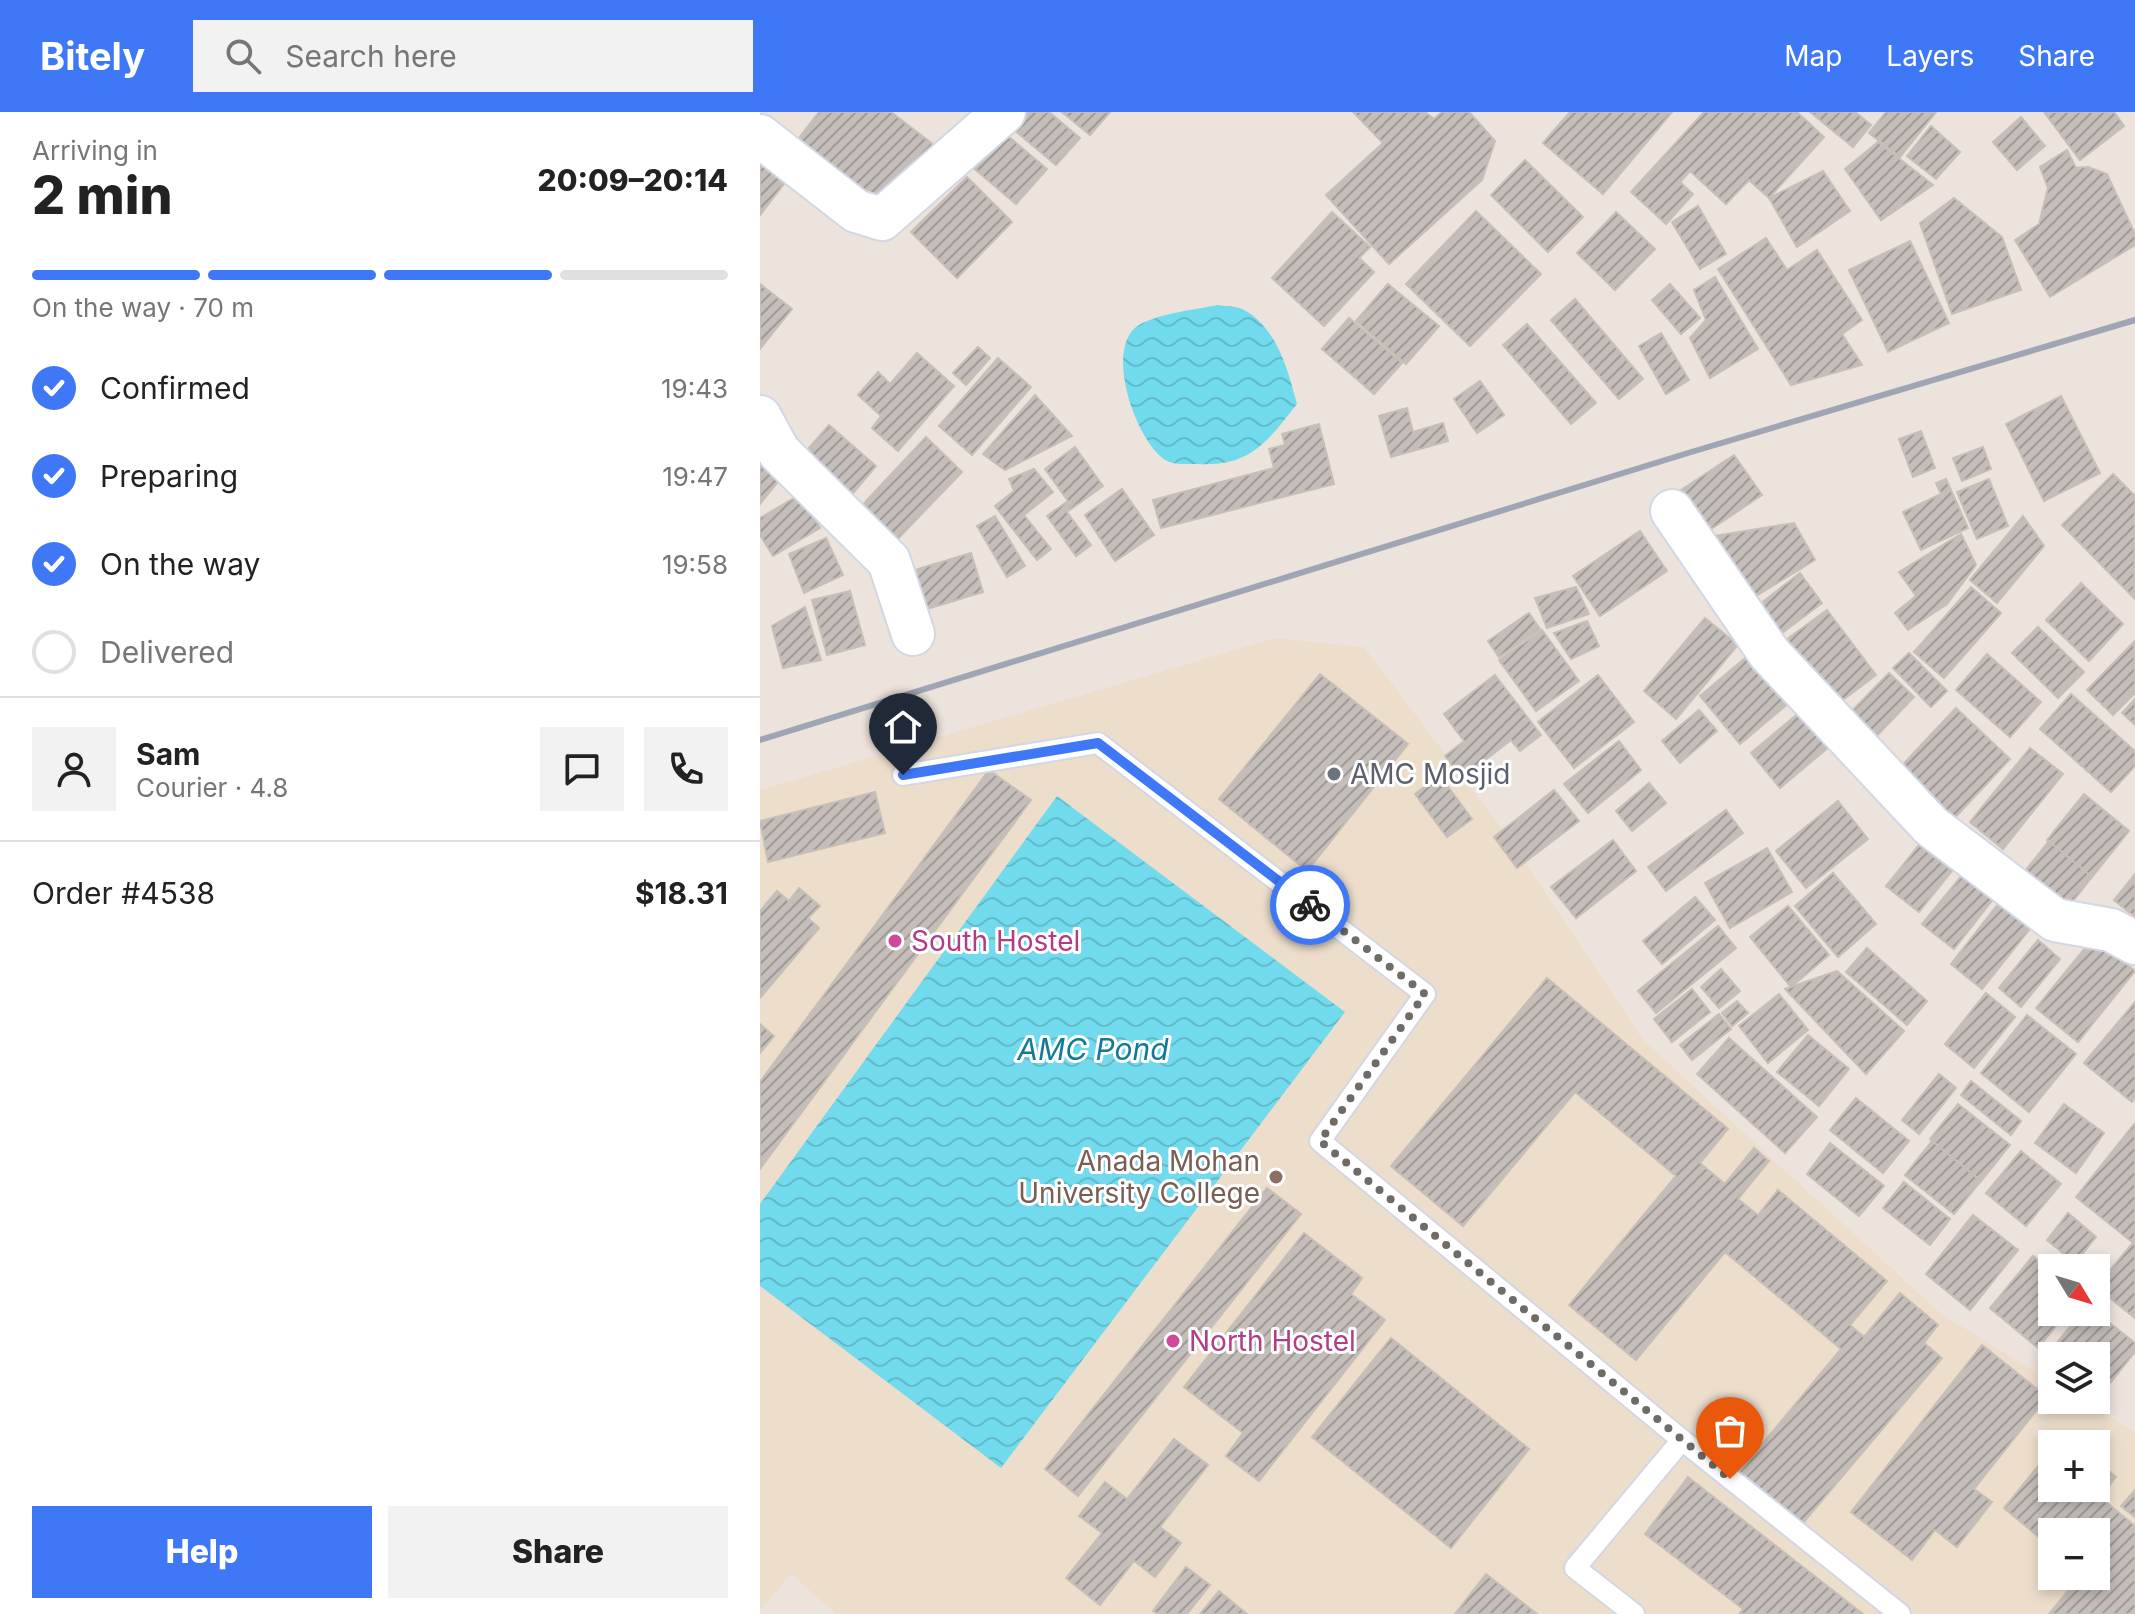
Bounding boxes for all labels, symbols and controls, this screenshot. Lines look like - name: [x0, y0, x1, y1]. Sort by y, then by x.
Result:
- search box: [193, 20, 753, 92]
- text: Bitely: [40, 33, 145, 79]
- icon: search: [221, 34, 265, 78]
- text: Search here: [285, 38, 457, 74]
- text: Map: [1784, 39, 1842, 73]
- text: Layers: [1886, 39, 1974, 73]
- text: Share: [2018, 39, 2095, 73]
- text: Arriving in: [32, 135, 158, 166]
- text: 20:09–20:14: [538, 162, 728, 198]
- text: 2 min: [32, 164, 173, 227]
- text: On the way · 70 m: [32, 292, 254, 323]
- icon: check: [32, 366, 76, 410]
- text: Confirmed: [100, 370, 250, 406]
- text: 19:43: [661, 373, 728, 404]
- icon: check: [32, 454, 76, 498]
- text: Preparing: [100, 458, 238, 494]
- text: 19:47: [662, 461, 728, 492]
- icon: check: [32, 542, 76, 586]
- text: On the way: [100, 546, 260, 582]
- text: 19:58: [662, 549, 728, 580]
- text: Delivered: [100, 634, 234, 670]
- pin: [869, 693, 937, 775]
- icon: home: [881, 705, 925, 749]
- button: person: [32, 727, 116, 811]
- button: chat: [540, 727, 624, 811]
- button: phone: [644, 727, 728, 811]
- text: Sam: [136, 736, 200, 772]
- place label: AMC Mosjid: [1350, 757, 1511, 791]
- marker: AMC Mosjid: [1325, 765, 1343, 783]
- text: Courier · 4.8: [136, 772, 288, 803]
- courier: [1270, 865, 1350, 945]
- text: Order #4538: [32, 875, 215, 911]
- text: $18.31: [635, 875, 728, 911]
- icon: bike: [1288, 883, 1332, 927]
- place label: South Hostel: [911, 924, 1080, 958]
- marker: South Hostel: [886, 932, 904, 950]
- water label: AMC Pond: [1016, 1031, 1169, 1067]
- place label: Anada Mohan University College: [1018, 1144, 1260, 1210]
- marker: Anada Mohan University College: [1267, 1168, 1285, 1186]
- north arrow: [2038, 1254, 2110, 1326]
- map controls: [2038, 1254, 2110, 1590]
- place label: North Hostel: [1189, 1324, 1356, 1358]
- marker: North Hostel: [1164, 1332, 1182, 1350]
- button: layers: [2038, 1342, 2110, 1414]
- pin: [1696, 1397, 1764, 1479]
- icon: bag: [1708, 1409, 1752, 1453]
- button: +: [2038, 1430, 2110, 1502]
- button: Help: [32, 1506, 372, 1598]
- button: Share: [388, 1506, 728, 1598]
- button: −: [2038, 1518, 2110, 1590]

